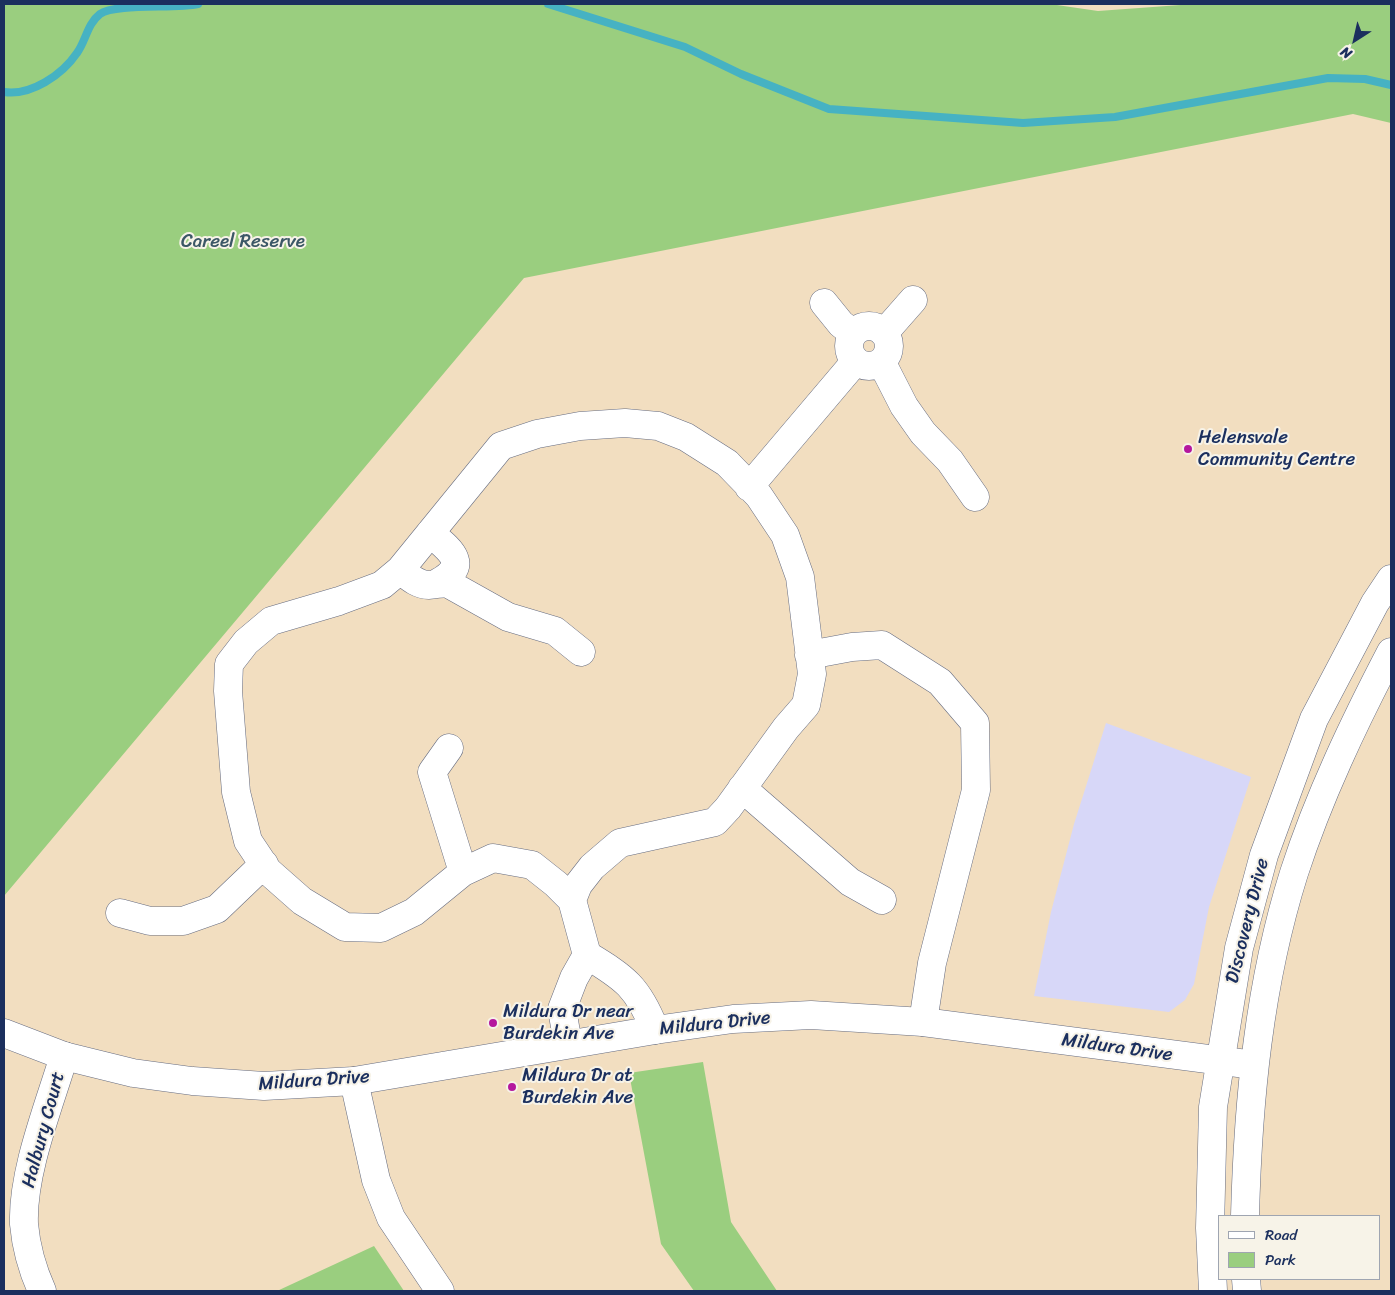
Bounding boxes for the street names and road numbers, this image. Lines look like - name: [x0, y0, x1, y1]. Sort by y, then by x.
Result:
- street label: Discovery Drive: [1221, 856, 1275, 986]
- street label: Mildura Drive: [658, 1007, 772, 1041]
- street label: Mildura Drive: [1060, 1029, 1174, 1067]
- street label: Mildura Drive: [258, 1066, 370, 1096]
- street label: Halbury Court: [18, 1070, 70, 1190]

